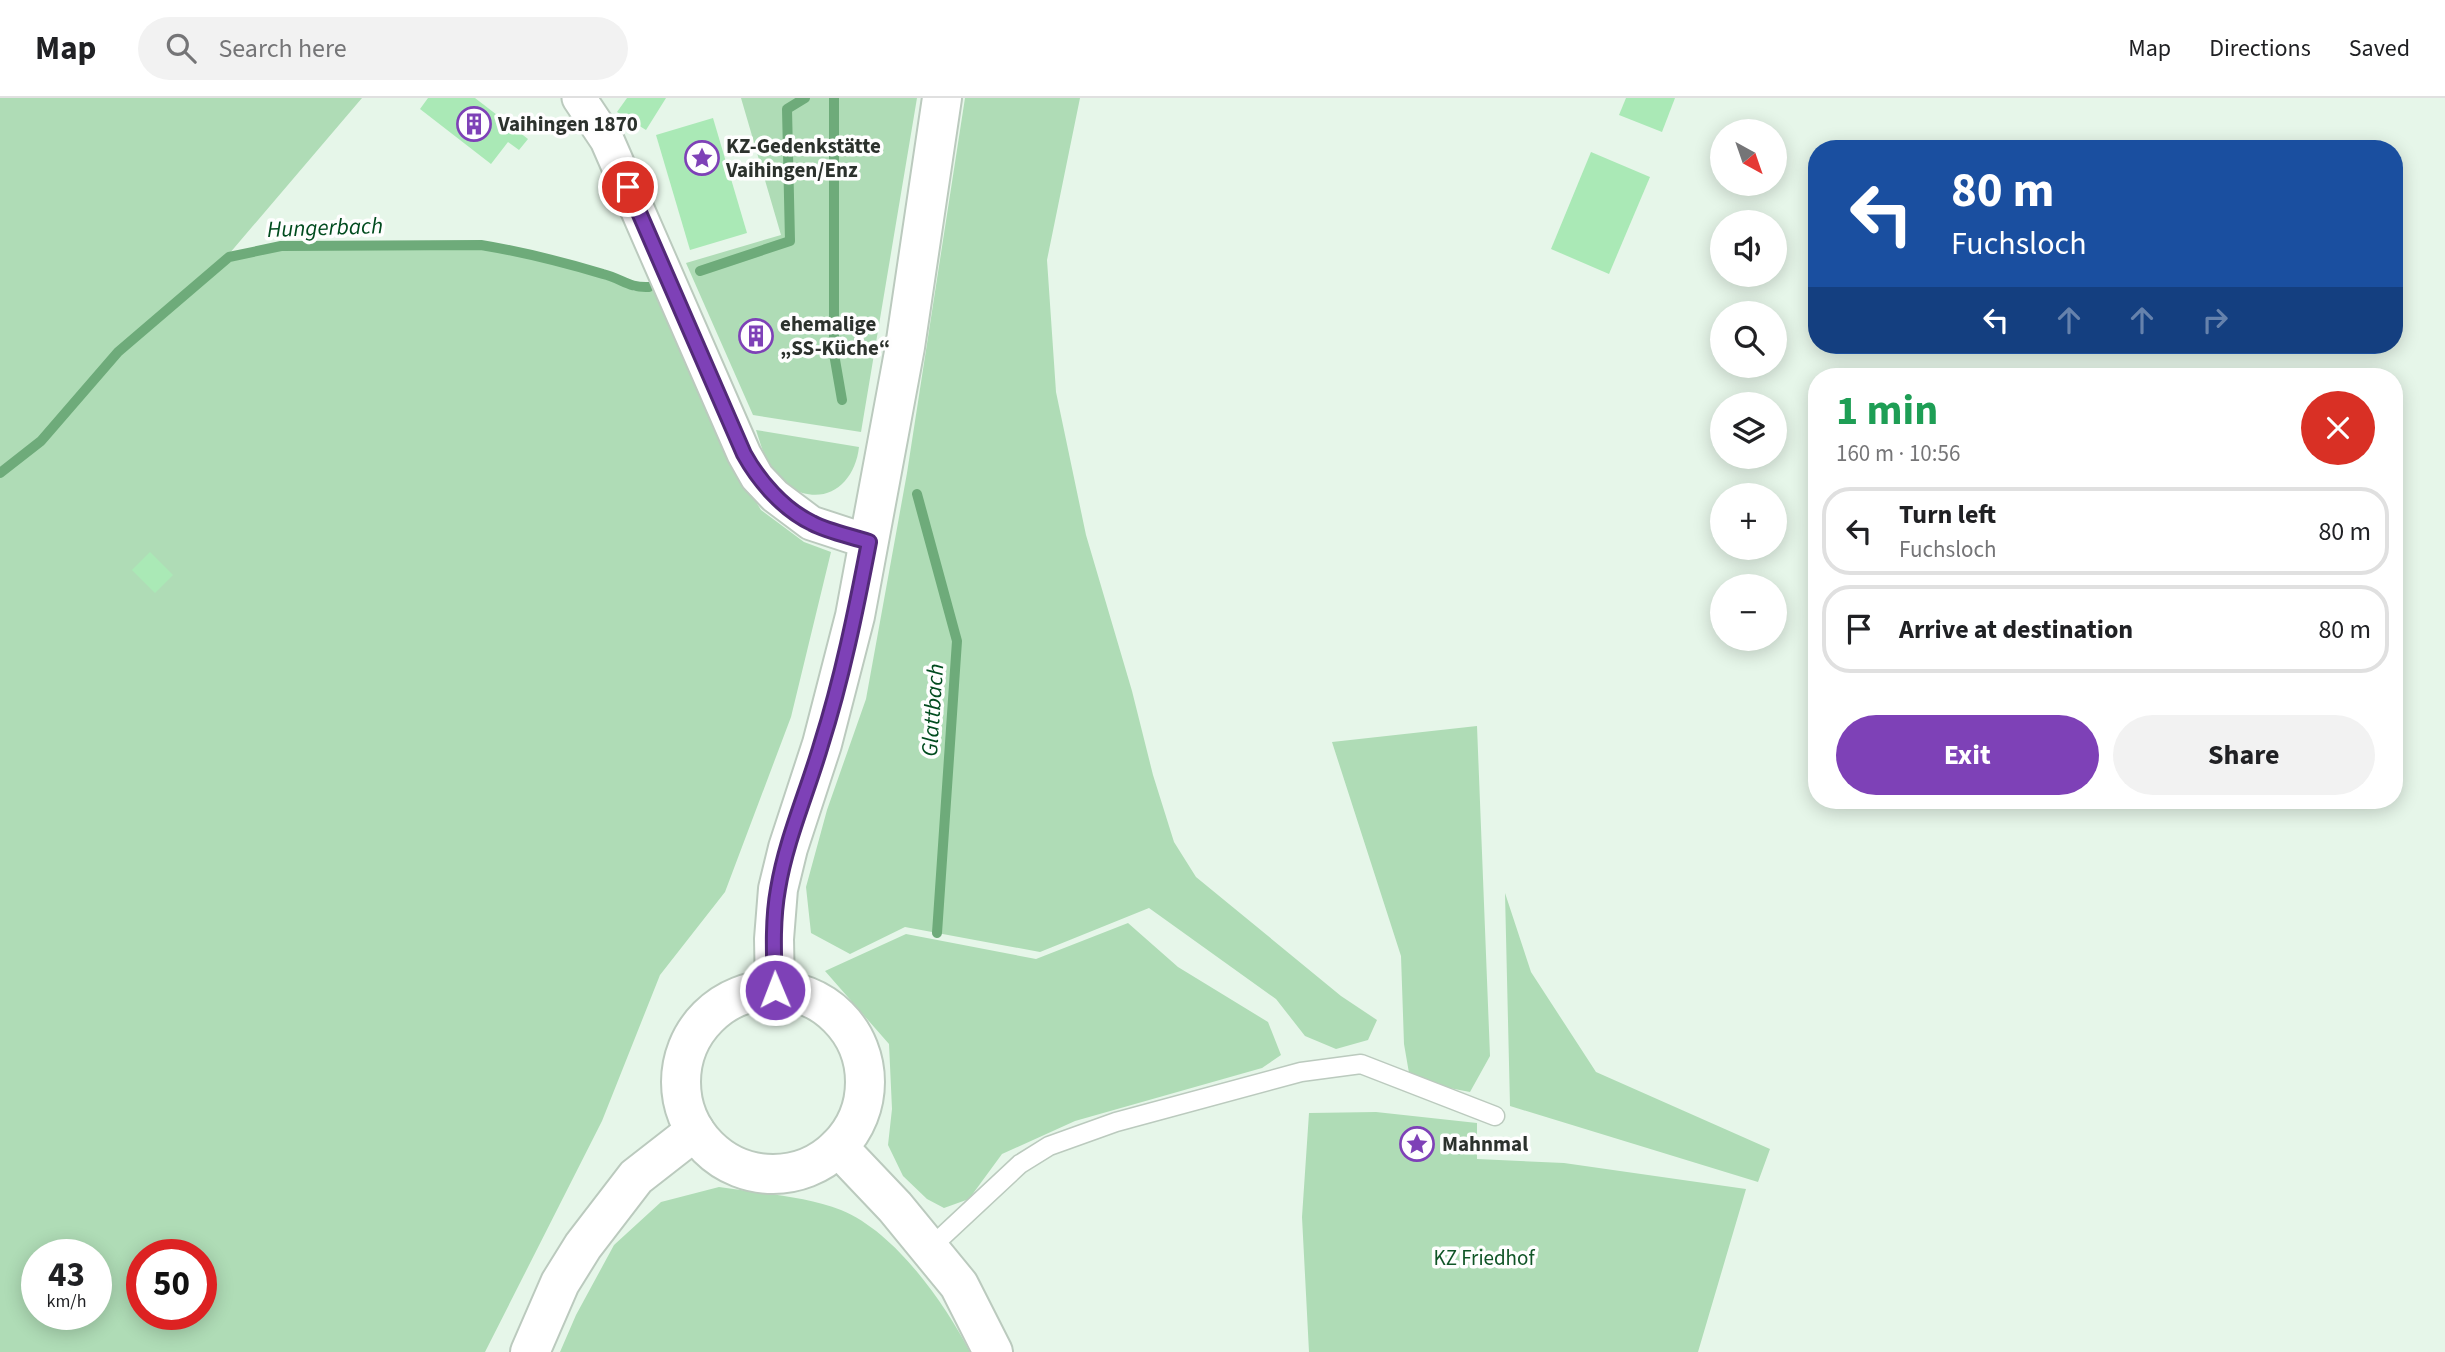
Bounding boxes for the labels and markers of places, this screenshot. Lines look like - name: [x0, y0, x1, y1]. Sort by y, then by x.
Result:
- building icon: Vaihingen 1870: [455, 105, 493, 143]
- place label: Vaihingen 1870: [497, 109, 638, 139]
- place label: KZ-Gedenkstätte Vaihingen/Enz: [725, 131, 881, 185]
- place icon: KZ-Gedenkstätte Vaihingen/Enz: [683, 139, 721, 177]
- pin: [598, 157, 658, 217]
- place label: ehemalige „SS-Küche“: [780, 309, 890, 363]
- building icon: ehemalige „SS-Küche“: [737, 317, 775, 355]
- place icon: Mahnmal: [1398, 1125, 1436, 1163]
- place label: Mahnmal: [1442, 1129, 1528, 1159]

